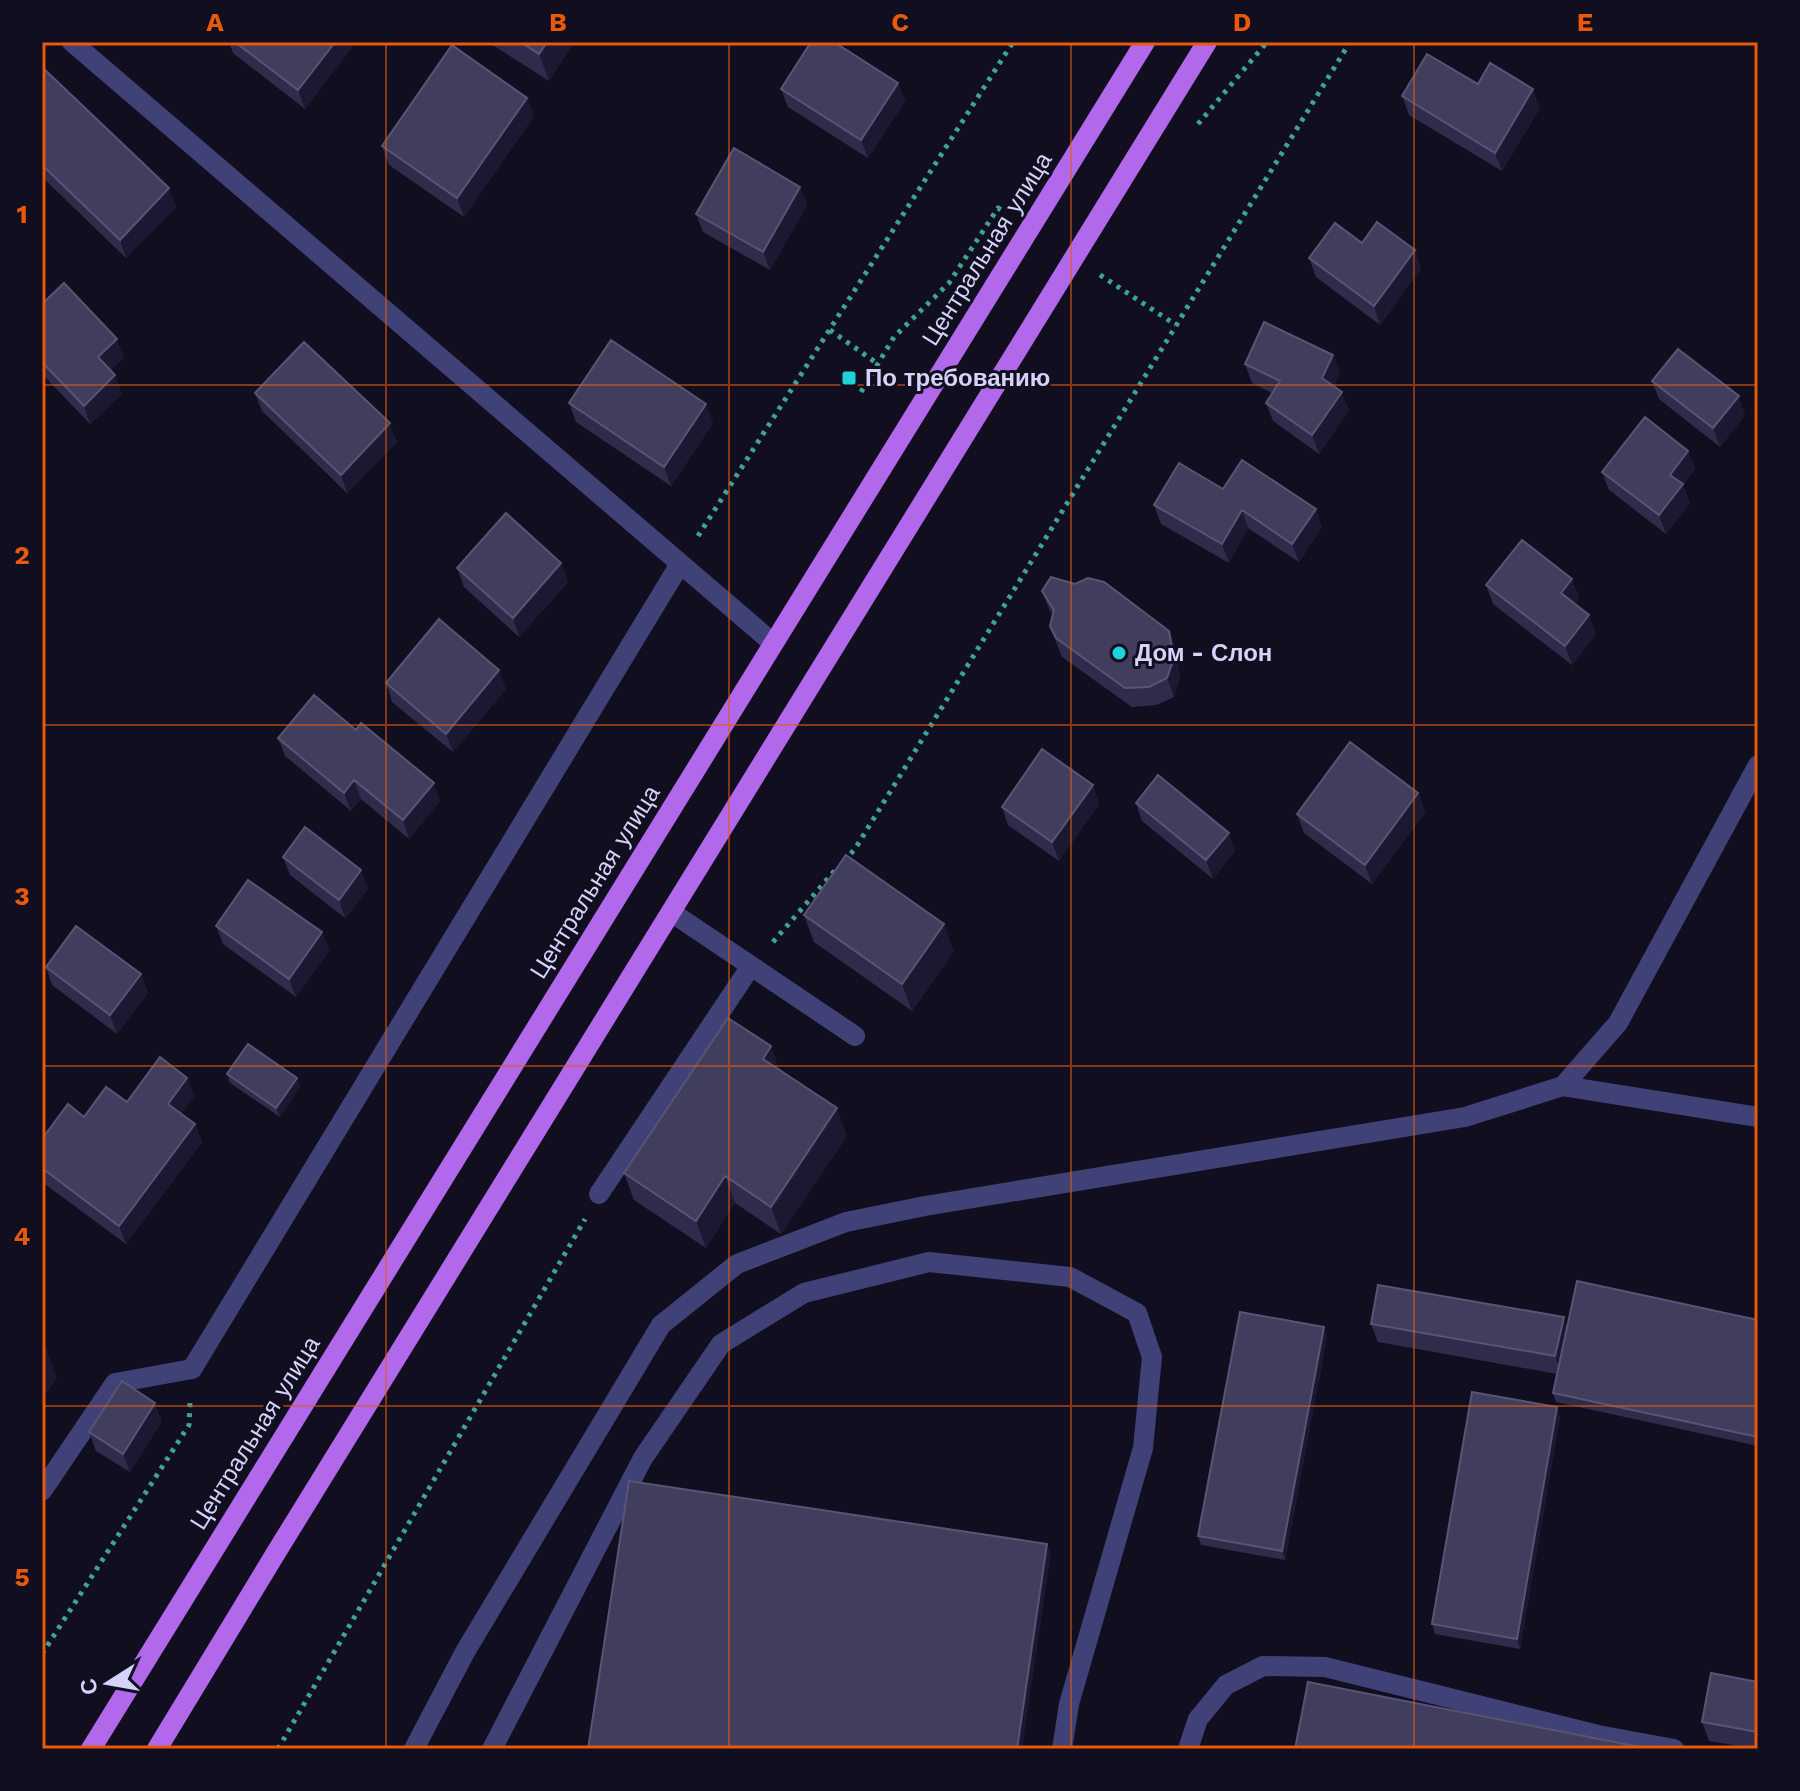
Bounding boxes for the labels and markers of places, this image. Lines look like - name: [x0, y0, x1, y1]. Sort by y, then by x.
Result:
- place label: По требованию: [865, 364, 1050, 392]
- marker: По требованию: [840, 369, 858, 387]
- place label: Дом - Слон: [1135, 639, 1272, 667]
- marker: Дом - Слон: [1110, 644, 1128, 662]

